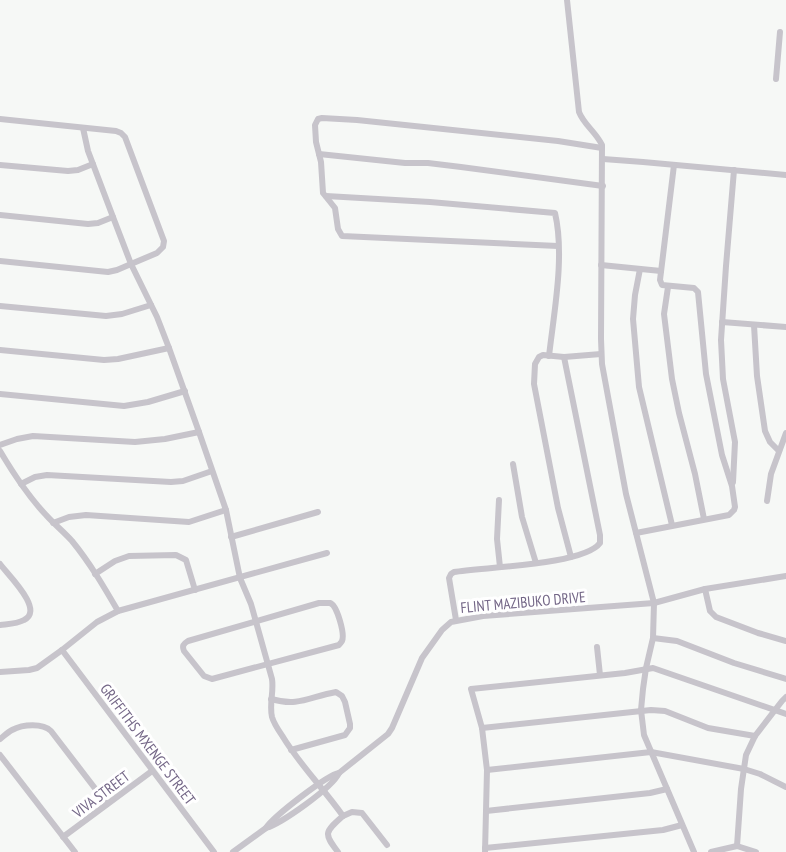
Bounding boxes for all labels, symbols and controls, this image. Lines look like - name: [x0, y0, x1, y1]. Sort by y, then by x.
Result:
- street label: FLINT MAZIBUKO DRIVE: [460, 587, 586, 617]
- street label: GRIFFITHS MXENGE STREET: [96, 680, 200, 809]
- street label: VIVA STREET: [68, 766, 133, 822]

